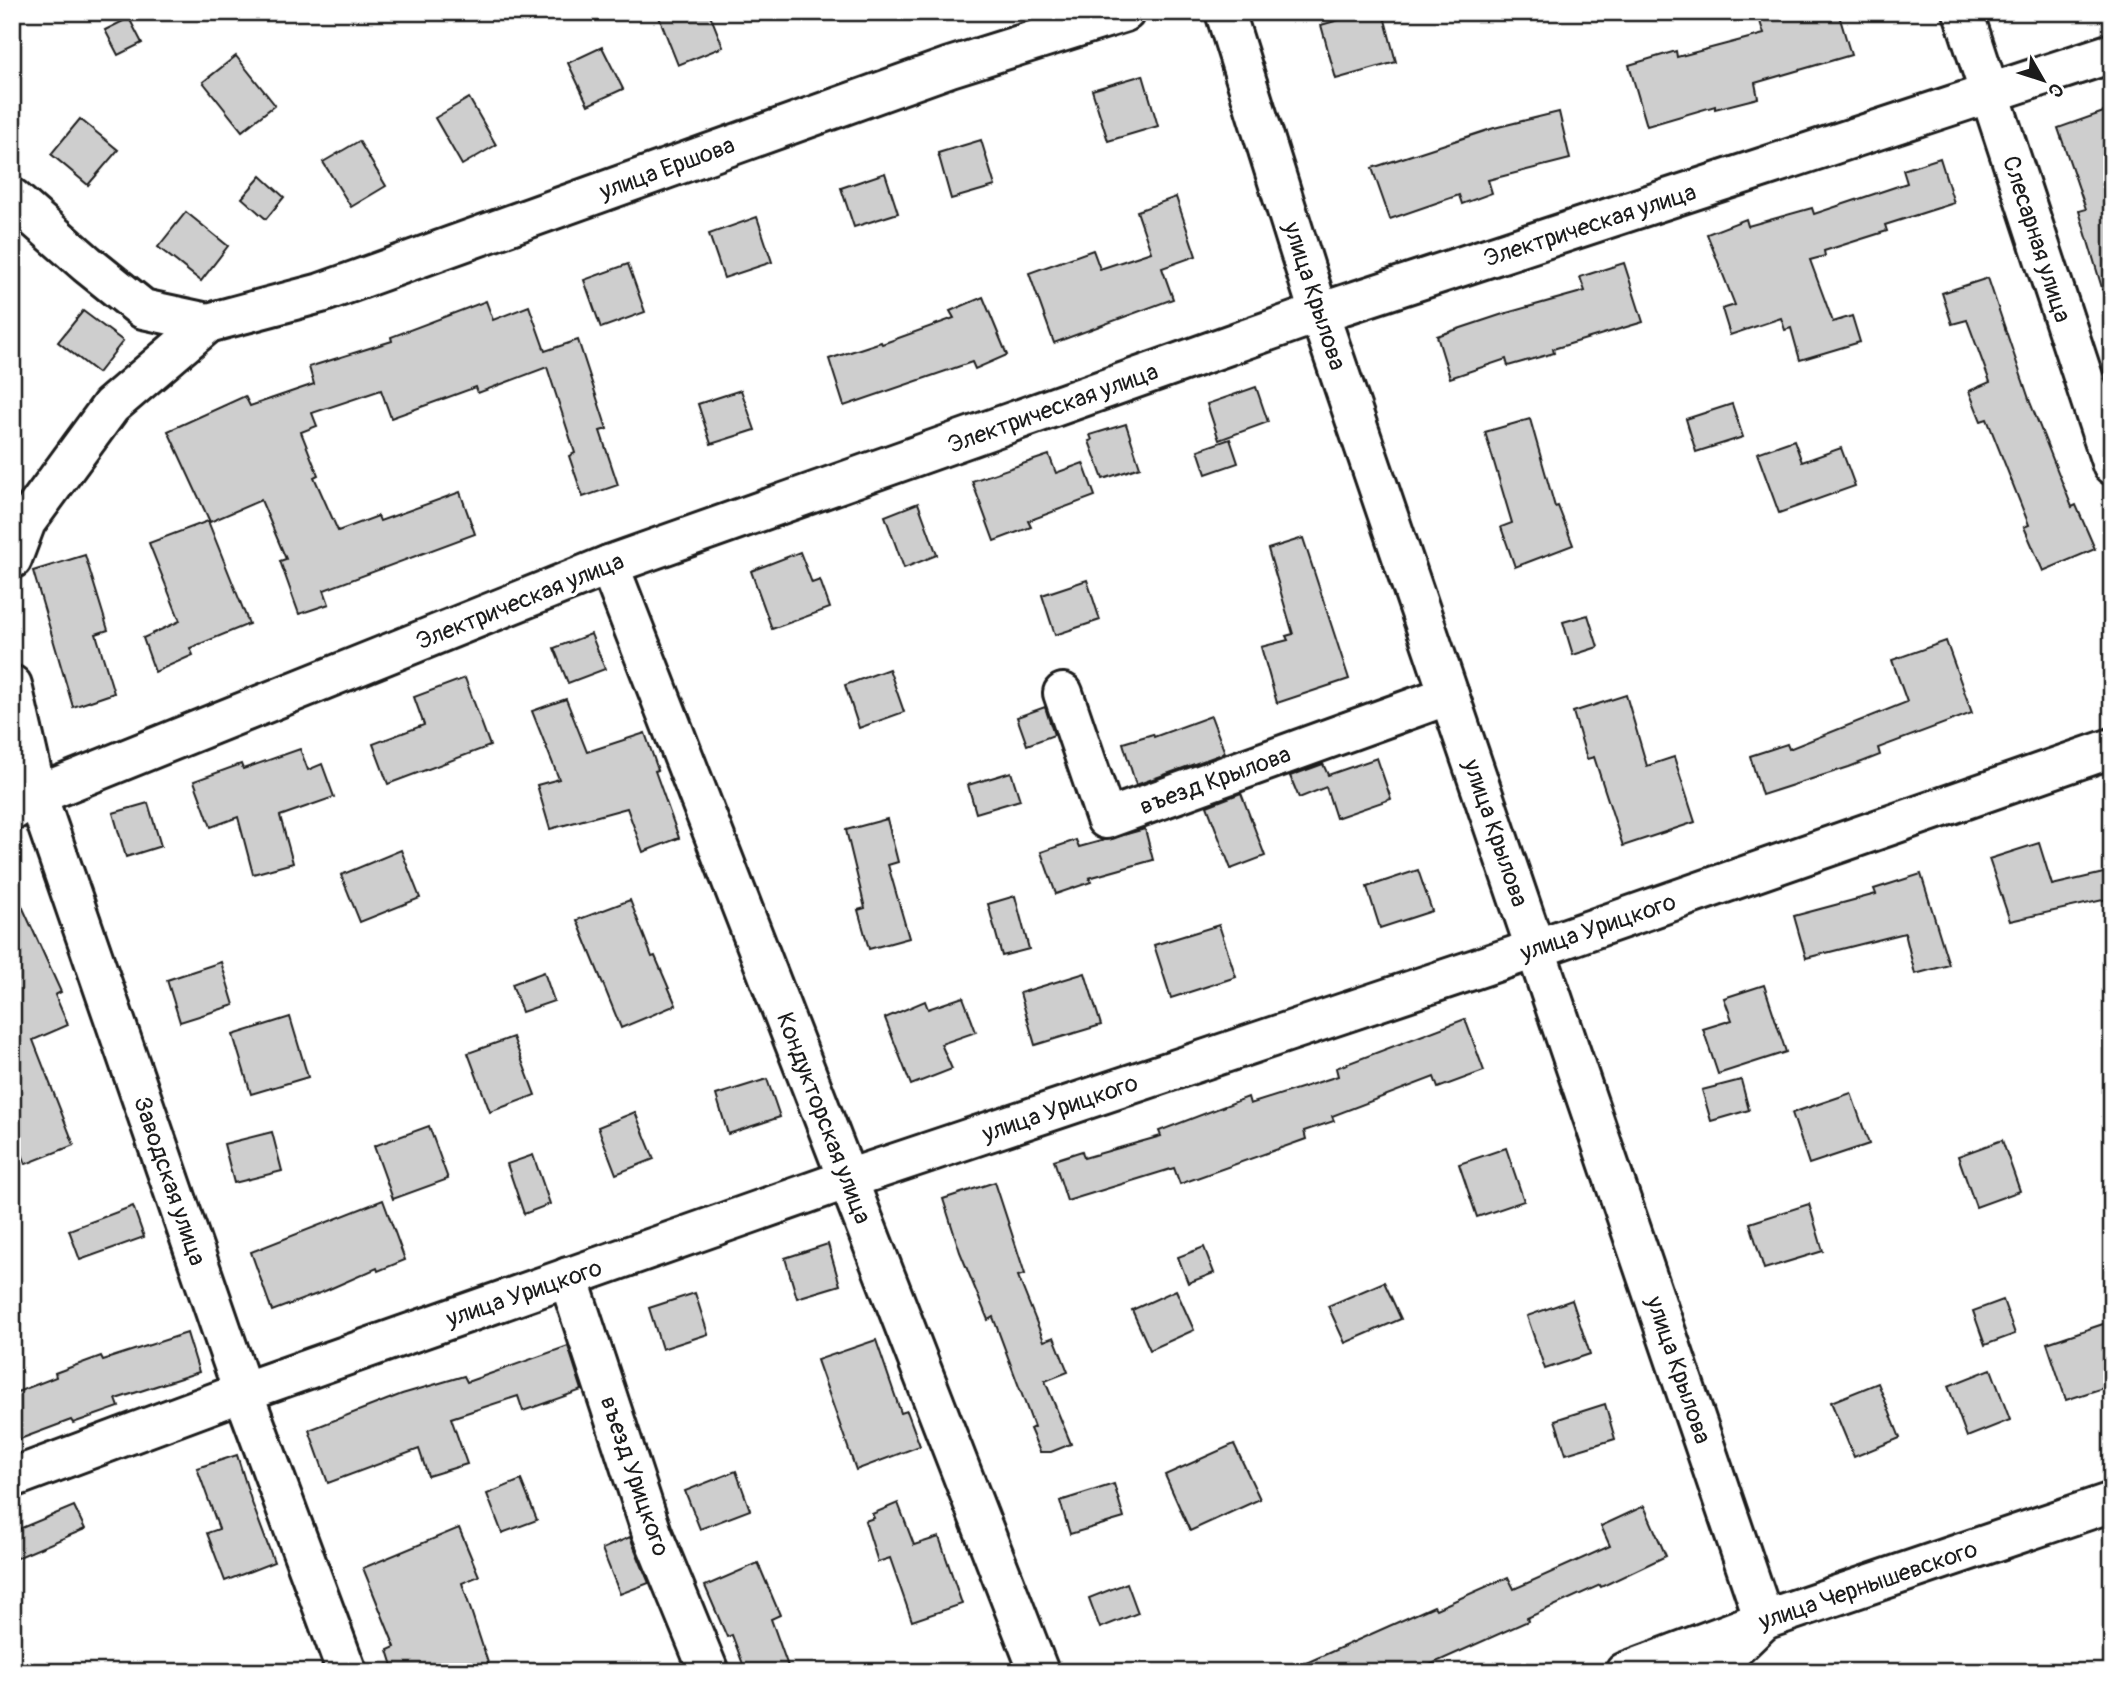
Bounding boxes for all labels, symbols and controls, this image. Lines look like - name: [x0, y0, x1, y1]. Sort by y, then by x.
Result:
- north arrow: [2008, 46, 2078, 116]
- text: С: [2042, 78, 2068, 102]
- street label: улица Ершова: [595, 131, 739, 207]
- street label: Слесарная улица: [1996, 152, 2077, 326]
- street label: Электрическая улица: [1480, 178, 1700, 273]
- street label: улица Крылова: [1277, 217, 1352, 374]
- street label: Электрическая улица: [944, 357, 1162, 460]
- street label: Электрическая улица: [412, 547, 628, 656]
- street label: въезд Крылова: [1136, 740, 1295, 821]
- street label: улица Крылова: [1456, 755, 1534, 911]
- street label: улица Урицкого: [1516, 887, 1680, 968]
- street label: Кондукторская улица: [770, 1008, 877, 1228]
- street label: улица Урицкого: [978, 1068, 1142, 1149]
- street label: Заводская улица: [127, 1093, 212, 1269]
- street label: улица Урицкого: [442, 1253, 606, 1334]
- street label: улица Крылова: [1639, 1292, 1717, 1448]
- street label: въезд Урицкого: [594, 1392, 676, 1560]
- street label: улица Чернышевского: [1754, 1534, 1981, 1637]

